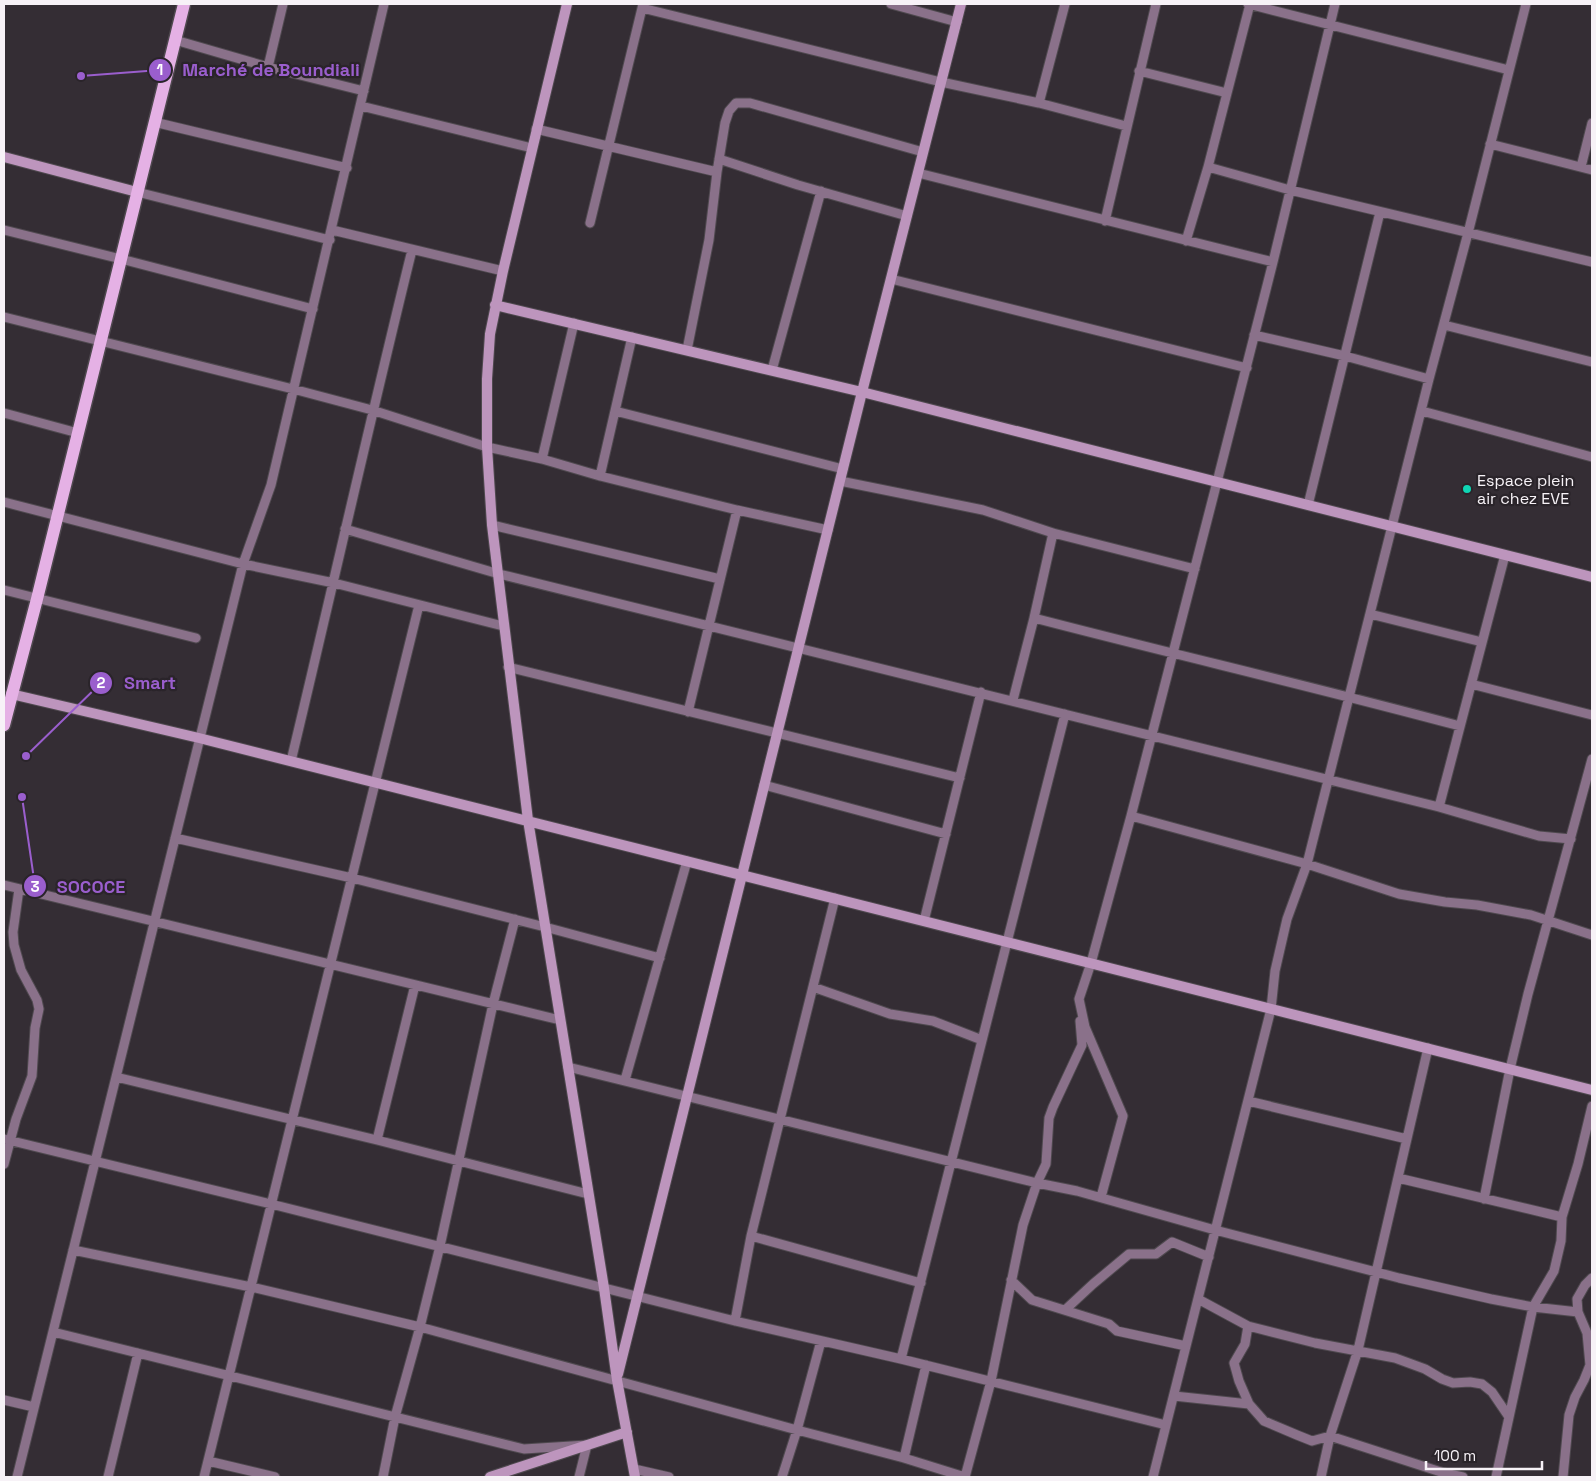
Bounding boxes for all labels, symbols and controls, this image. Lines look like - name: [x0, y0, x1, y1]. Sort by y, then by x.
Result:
- callout: Marché de Boundiali: [147, 53, 370, 86]
- text: Marché de Boundiali: [182, 58, 360, 81]
- text: 1: [157, 60, 163, 79]
- place label: Espace plein air chez EVE: [1477, 470, 1574, 509]
- marker: Espace plein air chez EVE: [1461, 483, 1473, 495]
- callout: Smart: [89, 666, 186, 699]
- text: Smart: [124, 671, 176, 694]
- text: 2: [97, 673, 106, 692]
- callout: SOCOCE: [22, 870, 136, 903]
- text: SOCOCE: [57, 875, 125, 898]
- text: 3: [30, 877, 40, 896]
- scale bar: [1426, 1438, 1542, 1470]
- text: 100 m: [1434, 1446, 1476, 1465]

